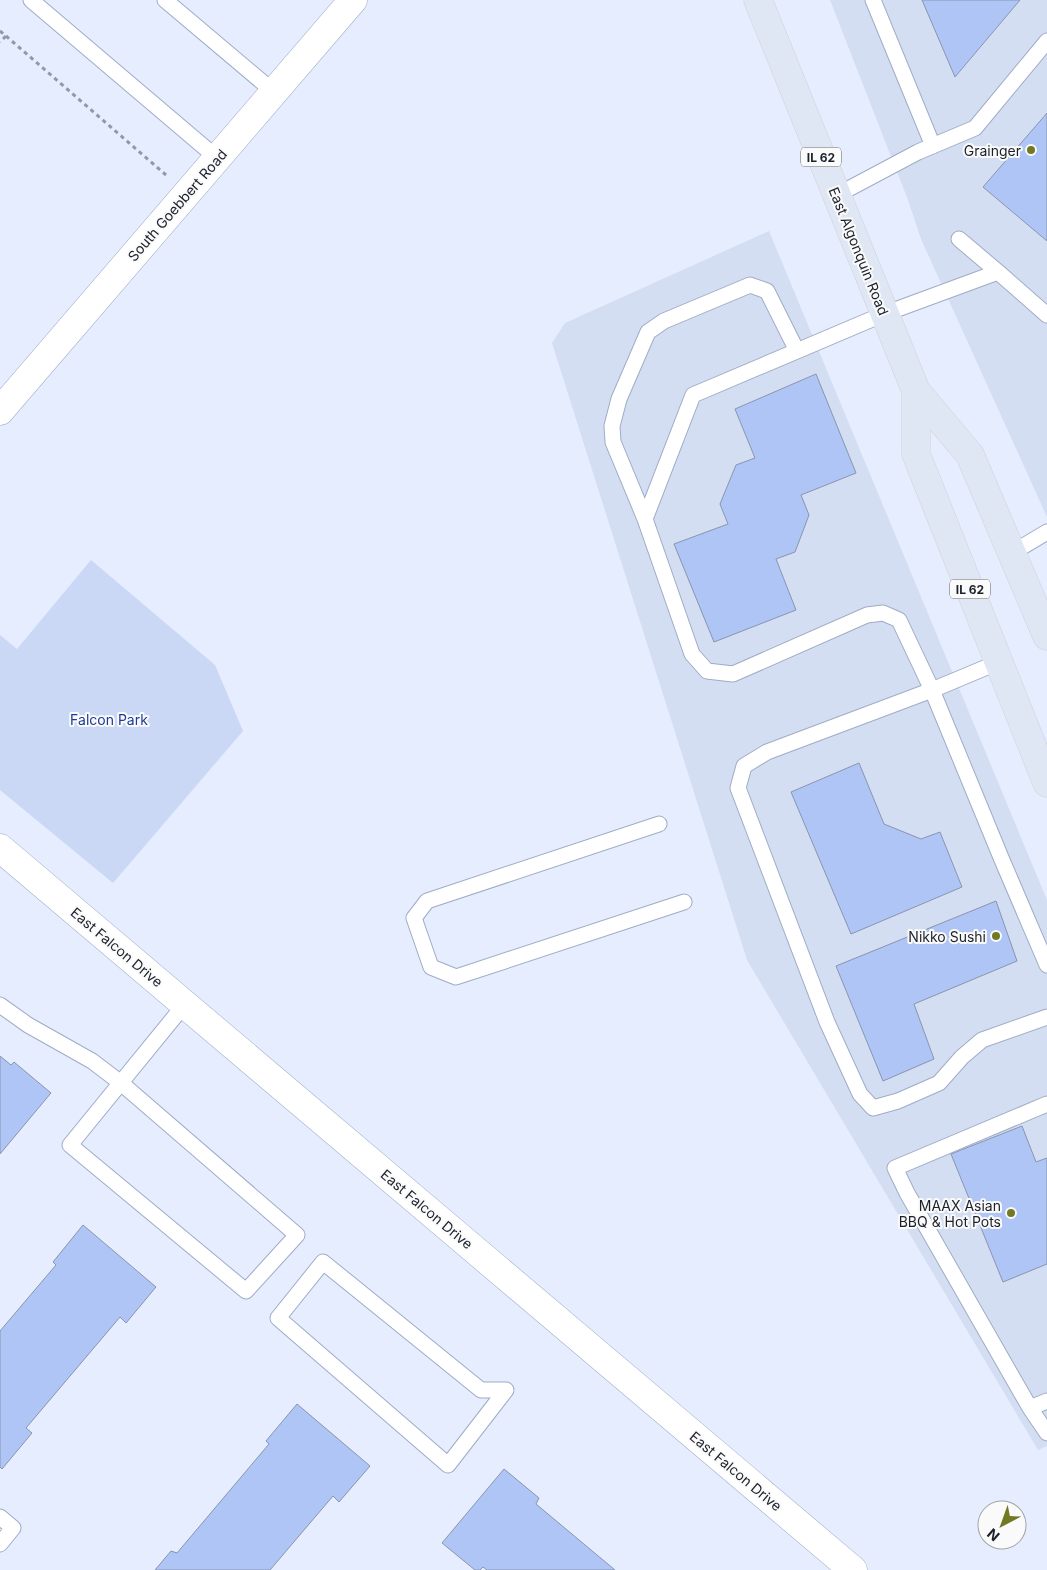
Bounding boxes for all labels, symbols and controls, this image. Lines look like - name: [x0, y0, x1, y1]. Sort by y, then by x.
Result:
- place label: Grainger: [964, 142, 1021, 159]
- marker: Grainger: [1025, 144, 1037, 156]
- street label: South Goebbert Road: [124, 146, 230, 264]
- road number: IL 62: [801, 148, 841, 166]
- street label: East Algonquin Road: [826, 184, 892, 318]
- road number: IL 62: [950, 580, 990, 598]
- park label: Falcon Park: [70, 711, 148, 728]
- street label: East Falcon Drive: [68, 904, 166, 990]
- place label: Nikko Sushi: [908, 928, 986, 945]
- marker: Nikko Sushi: [990, 930, 1002, 942]
- street label: East Falcon Drive: [378, 1166, 476, 1252]
- place label: MAAX Asian BBQ & Hot Pots: [899, 1197, 1001, 1230]
- marker: MAAX Asian BBQ & Hot Pots: [1005, 1207, 1017, 1219]
- street label: East Falcon Drive: [687, 1428, 785, 1514]
- north arrow: [977, 1500, 1027, 1550]
- text: N: [984, 1525, 1003, 1545]

